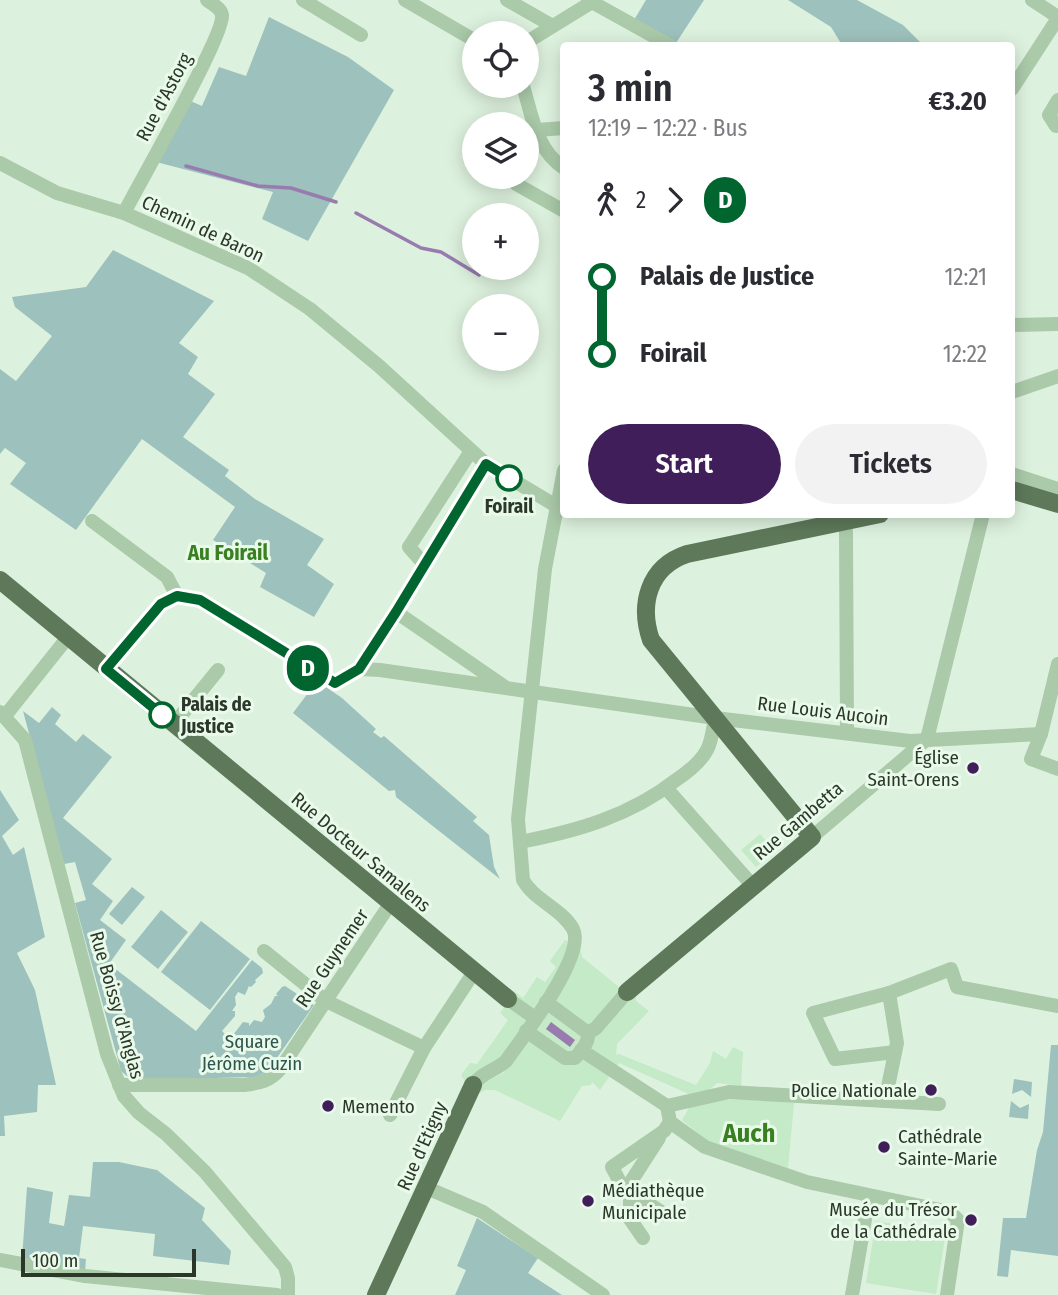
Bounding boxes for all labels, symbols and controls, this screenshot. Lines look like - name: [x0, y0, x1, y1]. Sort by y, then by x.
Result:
- map controls: [462, 21, 539, 371]
- button: locate: [462, 21, 539, 98]
- street label: Rue d'Astorg: [131, 49, 197, 145]
- text: 3 min: [588, 65, 673, 111]
- text: €3.20: [929, 86, 987, 117]
- button: layers: [462, 112, 539, 189]
- text: 12:19 – 12:22 · Bus: [588, 114, 747, 142]
- icon: walk: [588, 181, 626, 219]
- icon: forward: [656, 181, 694, 219]
- text: 2: [636, 186, 646, 214]
- text: D: [718, 186, 732, 214]
- street label: Chemin de Baron: [138, 191, 268, 267]
- button: +: [462, 203, 539, 280]
- text: Palais de Justice: [640, 261, 814, 292]
- text: 12:21: [944, 263, 987, 291]
- button: −: [462, 294, 539, 371]
- text: Foirail: [640, 338, 707, 369]
- text: 12:22: [943, 340, 987, 368]
- button: Start: [588, 424, 781, 504]
- button: Tickets: [795, 424, 987, 504]
- marker: Foirail: [496, 465, 522, 491]
- place label: Foirail: [485, 495, 534, 518]
- district label: Au Foirail: [187, 540, 269, 566]
- line badge: D: [285, 645, 331, 691]
- text: D: [301, 654, 315, 682]
- street label: Rue Louis Aucoin: [756, 692, 890, 730]
- place label: Palais de Justice: [180, 693, 252, 738]
- marker: Palais de Justice: [149, 702, 175, 728]
- place label: Église Saint-Orens: [867, 746, 959, 791]
- marker: Église Saint-Orens: [965, 760, 981, 776]
- street label: Rue Gambetta: [748, 777, 848, 865]
- street label: Rue Docteur Samalens: [287, 787, 435, 917]
- street label: Rue Guynemer: [291, 904, 373, 1011]
- street label: Rue Boissy d'Anglas: [85, 928, 149, 1082]
- park label: Square Jérôme Cuzin: [202, 1030, 302, 1075]
- place label: Police Nationale: [791, 1079, 917, 1102]
- marker: Police Nationale: [923, 1082, 939, 1098]
- place label: Memento: [342, 1095, 415, 1118]
- street label: Rue d'Etigny: [392, 1097, 452, 1194]
- marker: Memento: [320, 1098, 336, 1114]
- district label: Auch: [722, 1118, 775, 1149]
- place label: Cathédrale Sainte-Marie: [898, 1125, 997, 1170]
- marker: Cathédrale Sainte-Marie: [876, 1139, 892, 1155]
- place label: Médiathèque Municipale: [602, 1179, 704, 1224]
- marker: Médiathèque Municipale: [580, 1193, 596, 1209]
- place label: Musée du Trésor de la Cathédrale: [829, 1198, 957, 1243]
- marker: Musée du Trésor de la Cathédrale: [963, 1212, 979, 1228]
- scale bar: [21, 1246, 196, 1278]
- text: 100 m: [32, 1249, 78, 1272]

